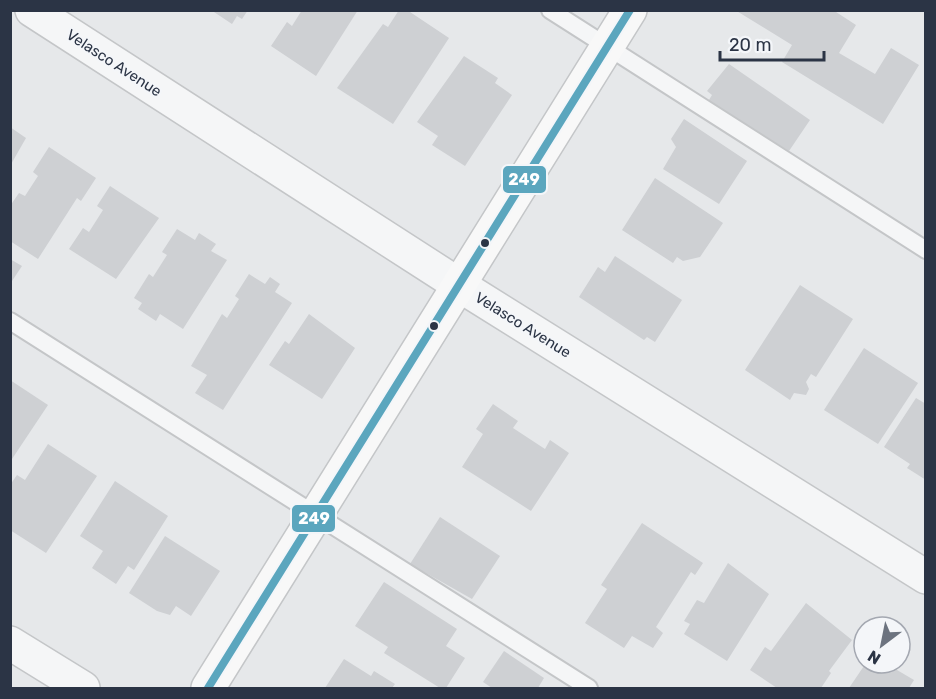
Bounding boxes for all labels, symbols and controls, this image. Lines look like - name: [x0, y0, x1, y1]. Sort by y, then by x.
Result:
- scale bar: [720, 24, 824, 62]
- street label: Velasco Avenue: [63, 26, 165, 100]
- text: 20 m: [729, 34, 771, 56]
- line badge: 249: [502, 165, 547, 194]
- text: 249: [508, 170, 540, 189]
- unlabelled marker: [479, 237, 491, 249]
- street label: Velasco Avenue: [472, 288, 574, 362]
- unlabelled marker: [428, 320, 440, 332]
- line badge: 249: [291, 504, 336, 533]
- text: 249: [298, 509, 330, 528]
- north arrow: [852, 615, 912, 675]
- text: N: [864, 646, 884, 668]

